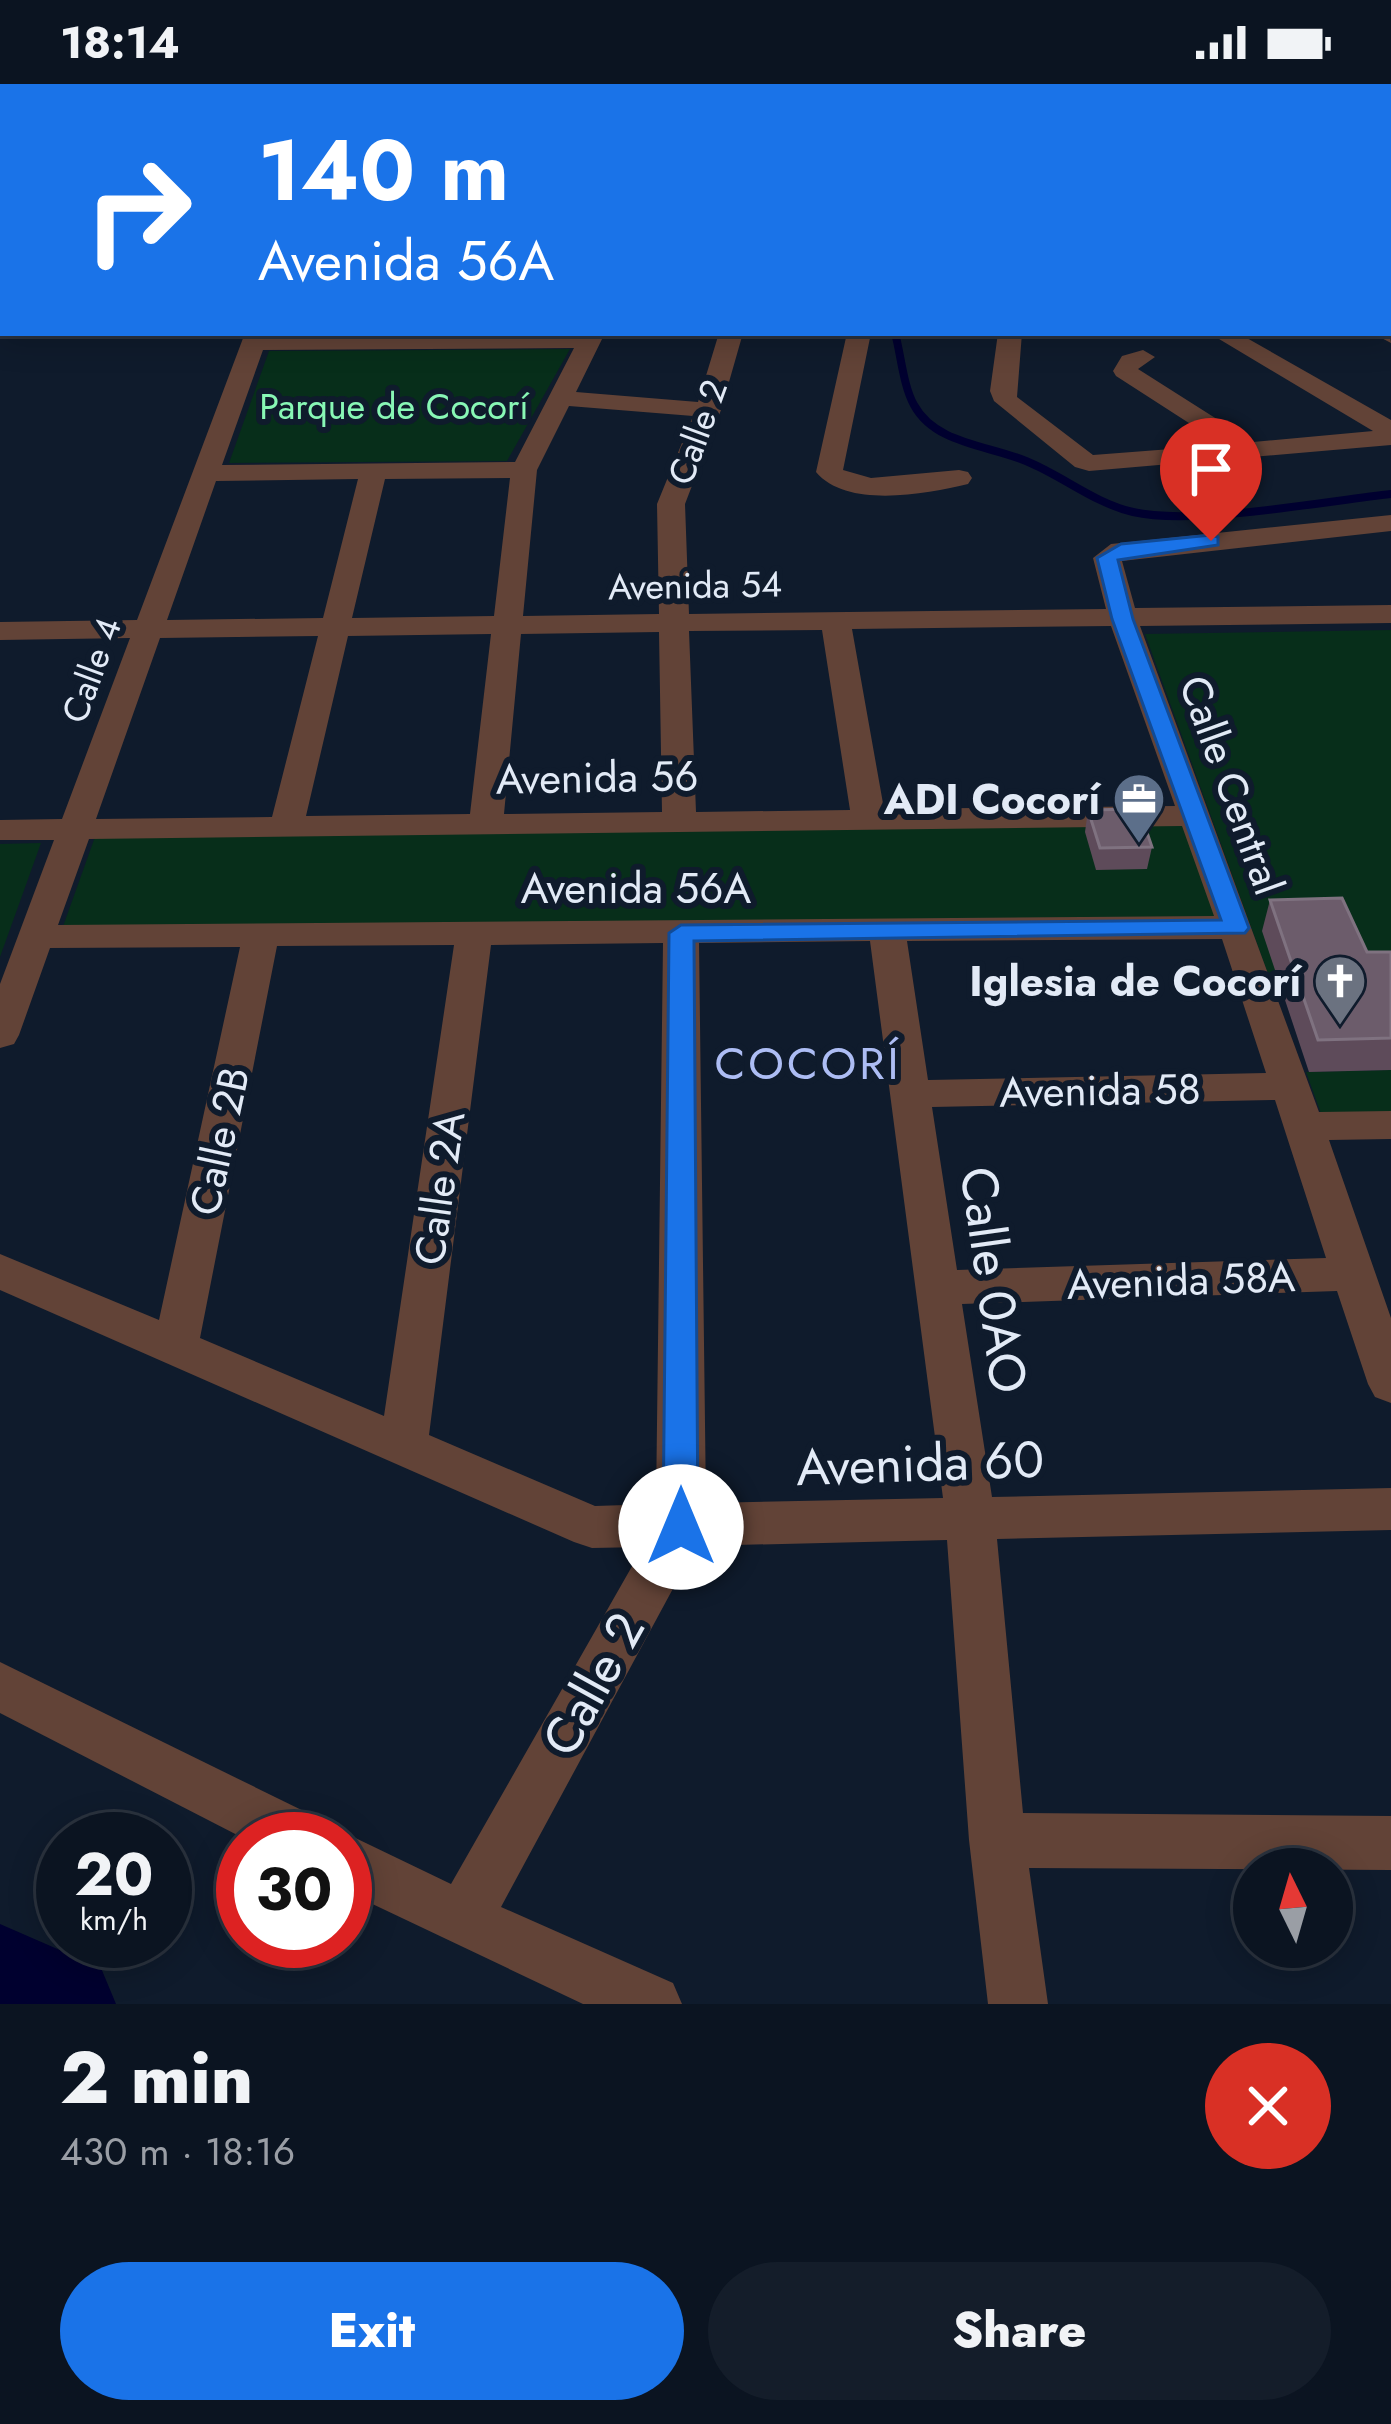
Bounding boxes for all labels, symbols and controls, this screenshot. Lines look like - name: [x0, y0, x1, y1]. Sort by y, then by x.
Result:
- text: 18:14: [60, 10, 180, 75]
- text: 140 m: [258, 110, 509, 232]
- icon: right: [60, 132, 216, 288]
- text: Avenida 56A: [258, 222, 554, 300]
- street label: Calle 2: [654, 372, 740, 492]
- park label: Parque de Cocorí: [259, 380, 530, 432]
- pin: [1160, 418, 1262, 541]
- icon: arrive: [1178, 436, 1244, 502]
- street label: Avenida 54: [608, 557, 782, 613]
- street label: Calle 4: [48, 610, 134, 730]
- street label: Calle Central: [1164, 667, 1299, 903]
- street label: Avenida 56: [495, 745, 699, 810]
- place label: ADI Cocorí: [883, 769, 1102, 830]
- office icon: ADI Cocorí: [1111, 771, 1167, 845]
- street label: Avenida 56A: [521, 858, 751, 919]
- place label: Iglesia de Cocorí: [969, 951, 1303, 1012]
- church icon: Iglesia de Cocorí: [1312, 953, 1368, 1027]
- district label: COCORÍ: [715, 1031, 901, 1096]
- street label: Avenida 58: [999, 1058, 1201, 1123]
- street label: Calle 2B: [174, 1061, 265, 1221]
- street label: Calle 2A: [399, 1107, 480, 1269]
- street label: Calle 0AO: [942, 1162, 1046, 1398]
- street label: Avenida 58A: [1066, 1246, 1297, 1315]
- street label: Avenida 60: [795, 1422, 1045, 1504]
- position arrow: [618, 1464, 744, 1590]
- street label: Calle 2: [523, 1599, 663, 1769]
- speed limit sign: 30: [216, 1812, 372, 1968]
- text: 20: [74, 1831, 154, 1918]
- north arrow: [1233, 1848, 1353, 1968]
- map controls: [1233, 1848, 1353, 1968]
- text: km/h: [80, 1898, 148, 1941]
- text: 2 min: [60, 2026, 253, 2130]
- button: close: [1205, 2043, 1331, 2169]
- text: 430 m · 18:16: [60, 2123, 295, 2180]
- button: Exit: [60, 2262, 684, 2400]
- button: Share: [708, 2262, 1331, 2400]

